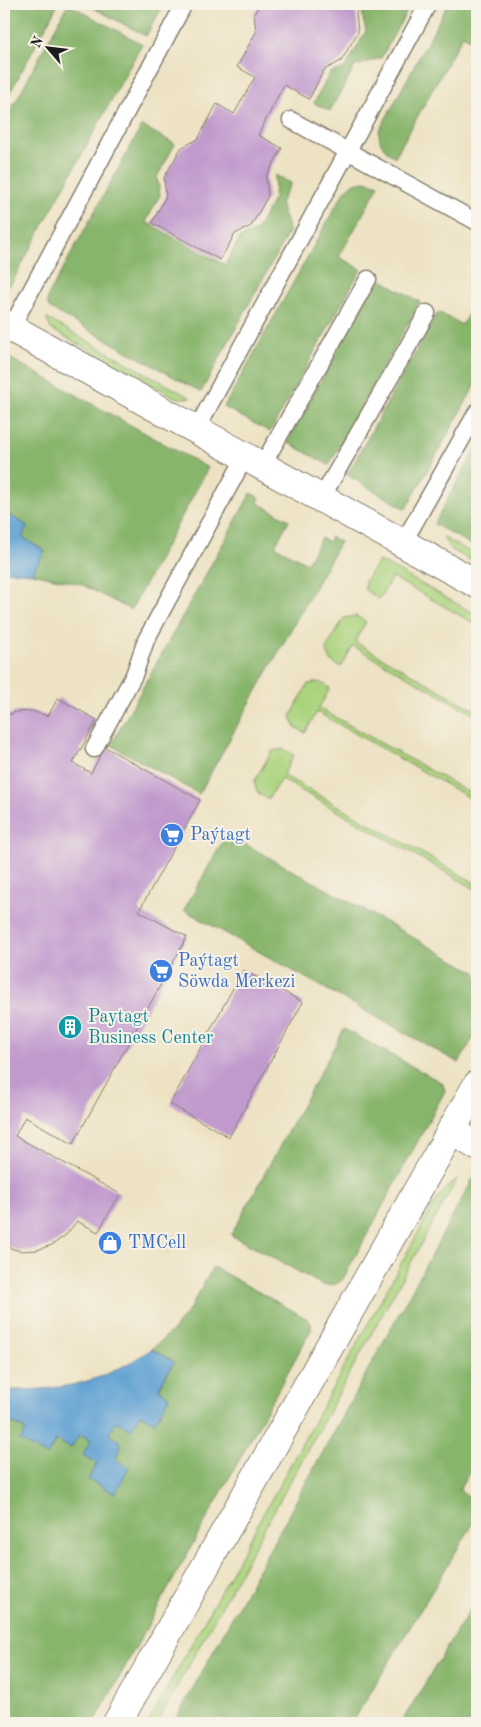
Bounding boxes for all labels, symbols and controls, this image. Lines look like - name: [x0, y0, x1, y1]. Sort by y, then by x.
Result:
- north arrow: [22, 22, 72, 72]
- text: N: [29, 34, 46, 50]
- supermarket icon: Paýtagt: [159, 822, 185, 848]
- place label: Paýtagt: [190, 826, 251, 844]
- place label: Paýtagt Söwda Merkezi: [178, 952, 296, 991]
- supermarket icon: Paýtagt Söwda Merkezi: [148, 958, 174, 984]
- place label: Paytagt Business Center: [88, 1008, 214, 1047]
- building icon: Paytagt Business Center: [57, 1014, 83, 1040]
- shop icon: TMCell: [97, 1230, 123, 1256]
- place label: TMCell: [128, 1234, 186, 1252]

